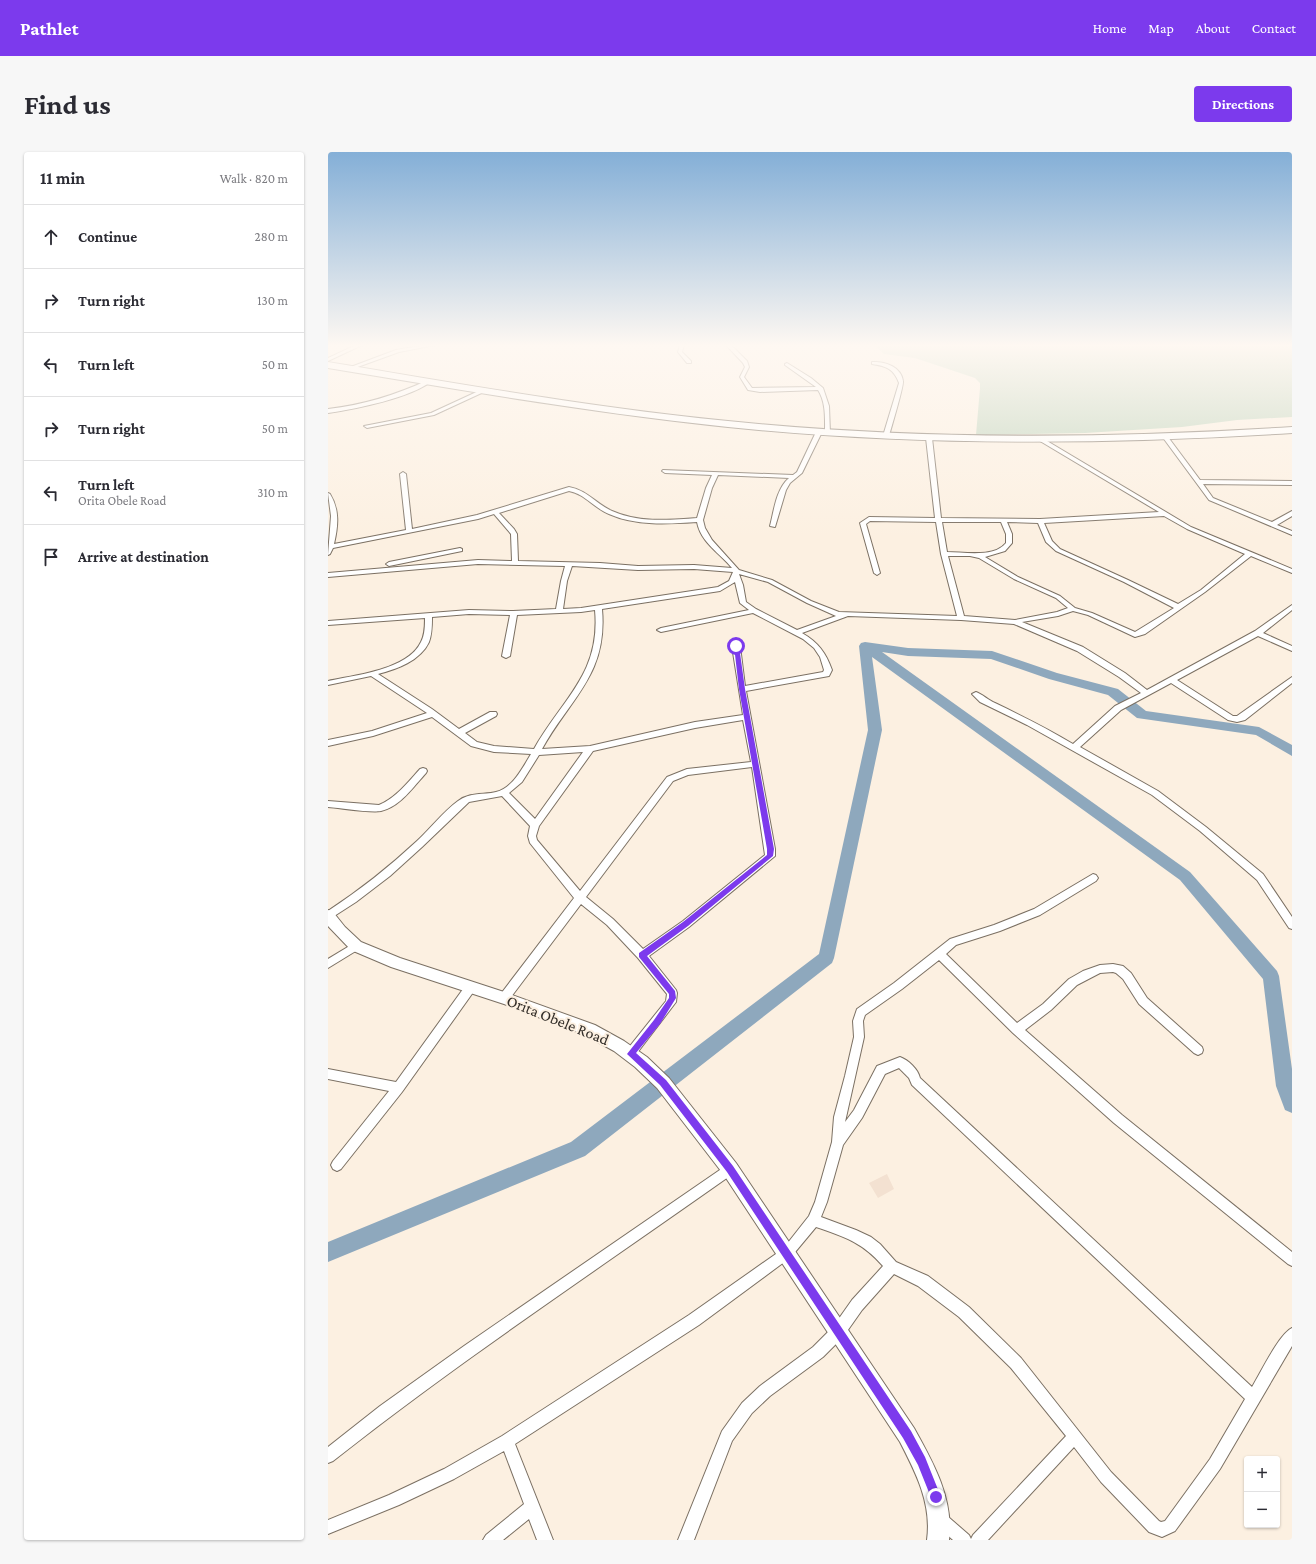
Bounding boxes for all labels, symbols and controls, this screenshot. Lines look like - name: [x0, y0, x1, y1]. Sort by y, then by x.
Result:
- text: Pathlet: [20, 18, 78, 39]
- text: Home: [1093, 20, 1126, 36]
- text: Map: [1148, 20, 1174, 36]
- text: About: [1196, 20, 1230, 36]
- text: Contact: [1252, 20, 1296, 36]
- button: Directions: [1194, 86, 1292, 122]
- text: Find us: [24, 89, 111, 120]
- text: 11 min: [40, 169, 85, 188]
- text: Walk · 820 m: [220, 171, 288, 186]
- icon: ahead: [40, 226, 62, 248]
- text: Continue: [78, 229, 137, 245]
- text: 280 m: [255, 229, 288, 244]
- icon: right: [40, 290, 62, 312]
- text: Turn right: [78, 293, 145, 309]
- text: 130 m: [257, 293, 288, 308]
- icon: left: [40, 354, 62, 376]
- text: Turn left: [78, 357, 134, 373]
- text: 50 m: [262, 357, 288, 372]
- icon: right: [40, 418, 62, 440]
- text: Turn right: [78, 421, 145, 437]
- text: 50 m: [262, 421, 288, 436]
- text: Turn left: [78, 477, 134, 493]
- icon: left: [40, 482, 62, 504]
- text: 310 m: [257, 485, 288, 500]
- text: Orita Obele Road: [78, 493, 166, 508]
- icon: arrive: [40, 546, 62, 568]
- text: Arrive at destination: [78, 549, 209, 565]
- route start: [727, 637, 745, 655]
- street label: Orita Obele Road: [504, 992, 612, 1048]
- map controls: [1244, 1456, 1280, 1528]
- button: +: [1244, 1456, 1280, 1492]
- route end: [927, 1488, 945, 1506]
- button: −: [1244, 1492, 1280, 1528]

